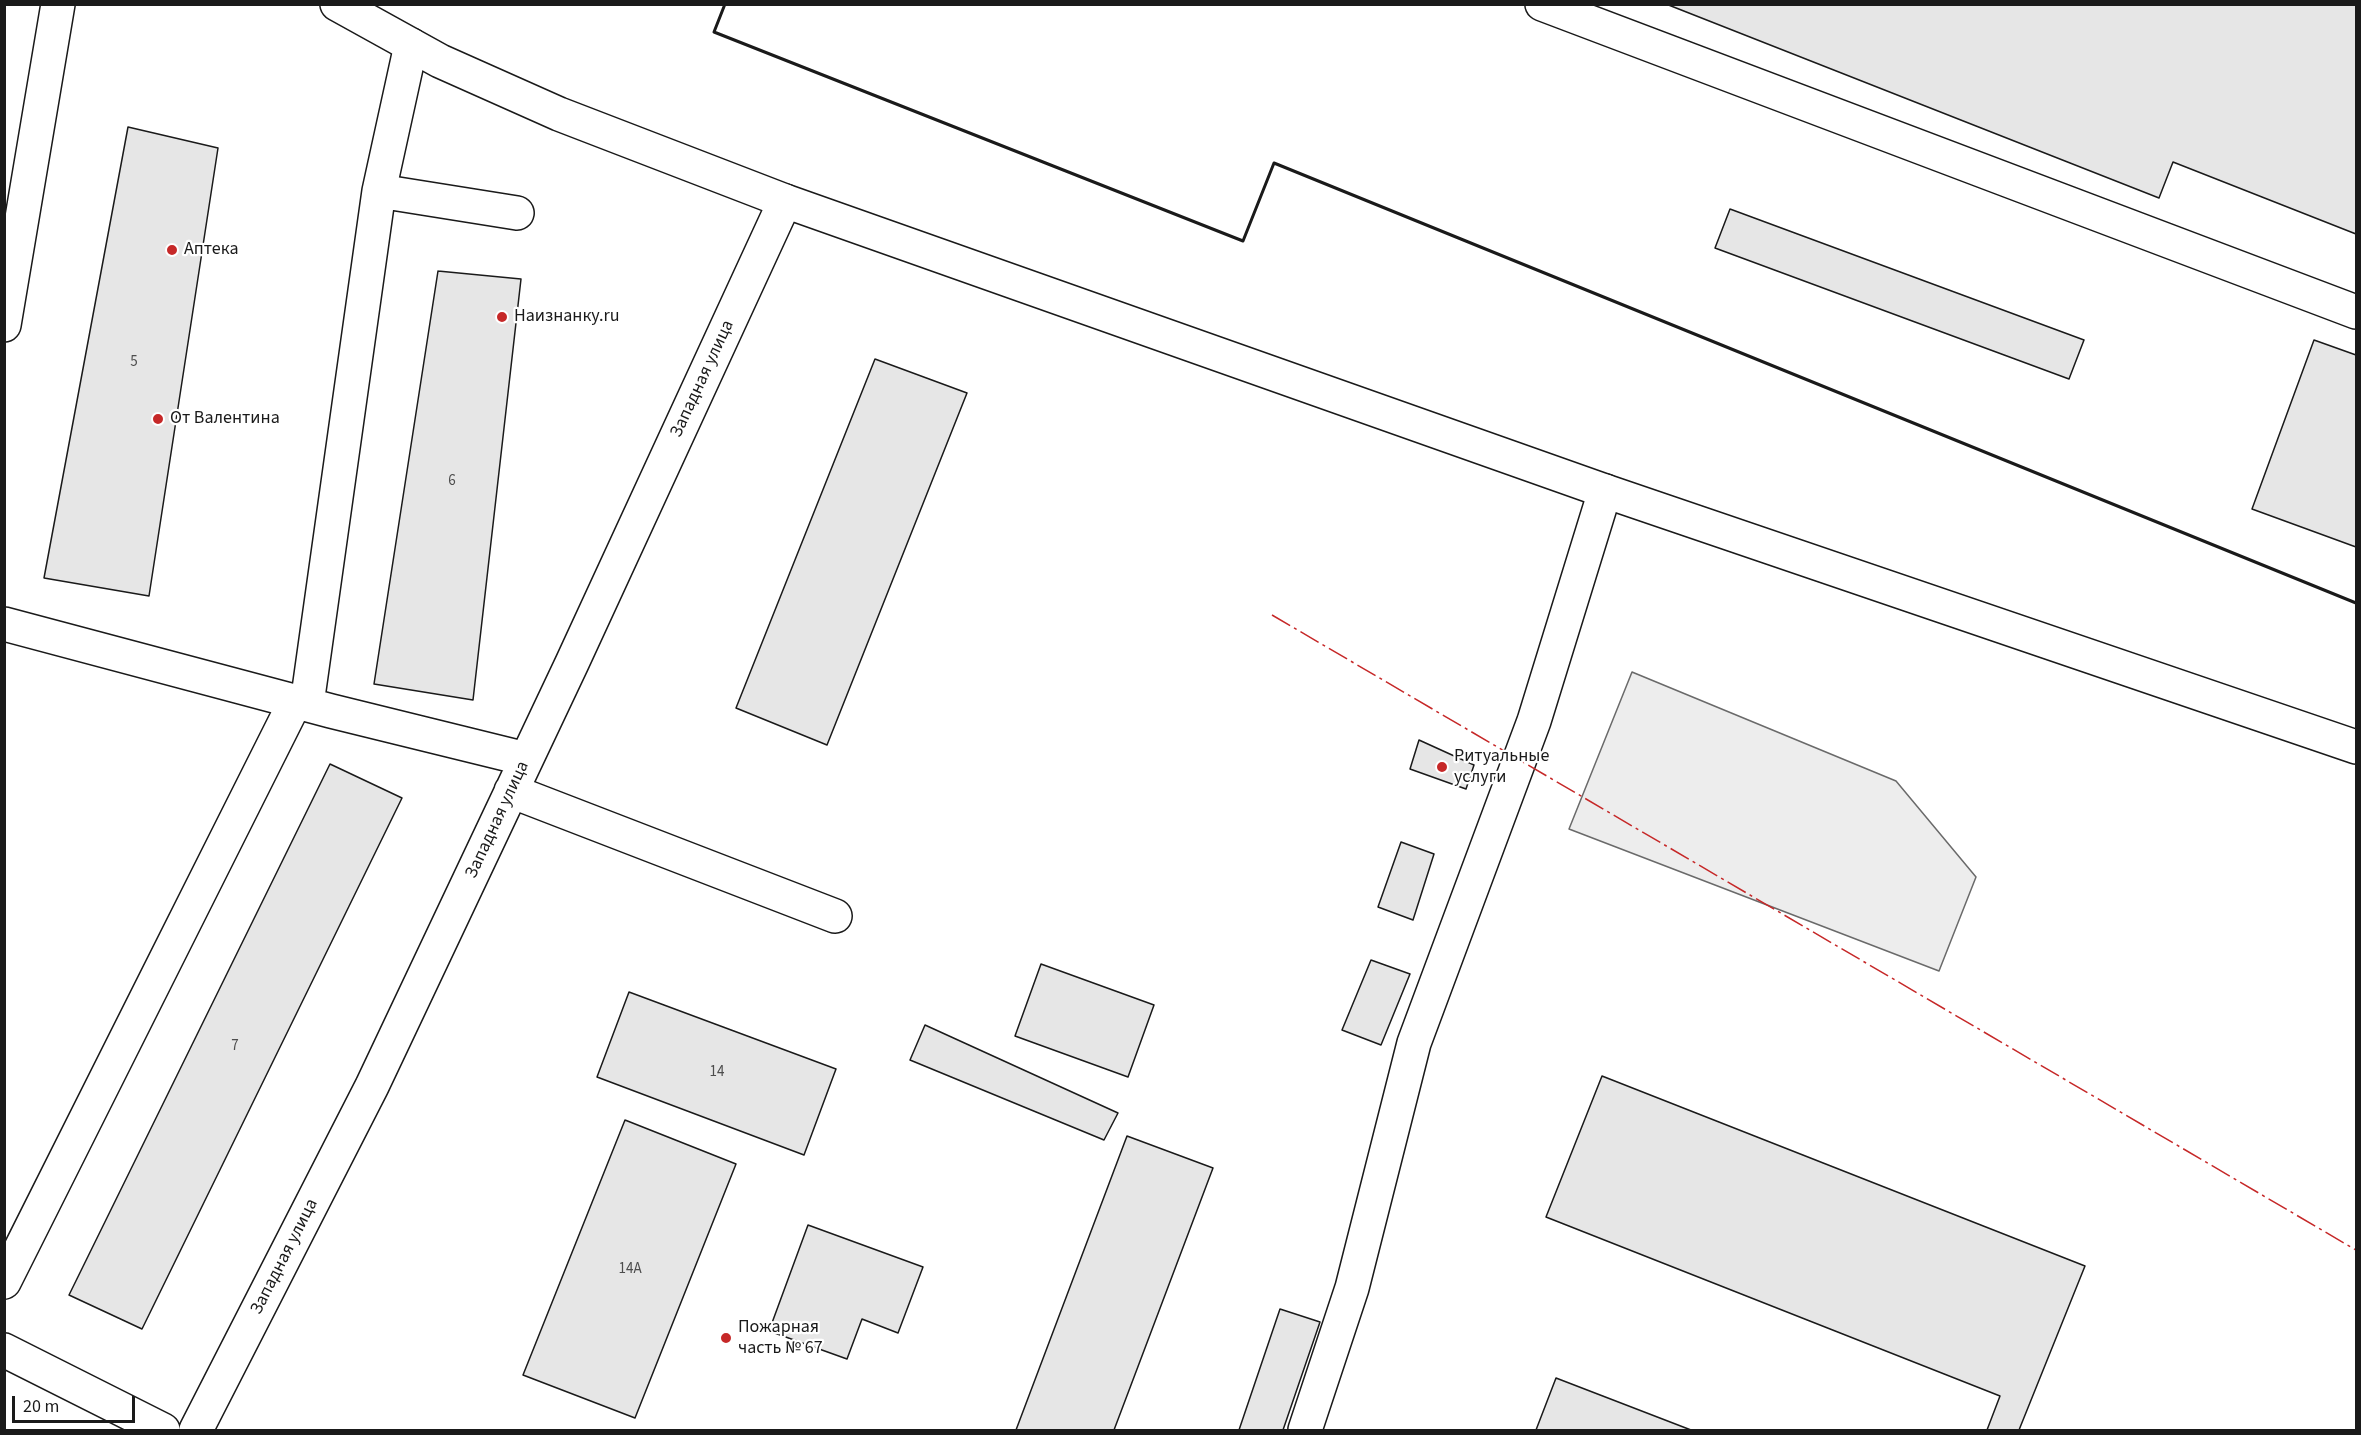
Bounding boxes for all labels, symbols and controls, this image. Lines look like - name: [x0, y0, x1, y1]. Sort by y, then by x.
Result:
- place label: Аптека: [184, 239, 239, 261]
- marker: Аптека: [165, 243, 179, 257]
- place label: Наизнанку.ru: [514, 306, 619, 328]
- marker: Наизнанку.ru: [495, 310, 509, 324]
- street label: Западная улица: [666, 317, 740, 441]
- house number: 5: [130, 354, 138, 372]
- place label: От Валентина: [170, 408, 280, 430]
- marker: От Валентина: [151, 412, 165, 426]
- house number: 6: [448, 473, 456, 491]
- place label: Ритуальные услуги: [1454, 746, 1549, 789]
- street label: Западная улица: [461, 758, 535, 882]
- marker: Ритуальные услуги: [1435, 760, 1449, 774]
- house number: 7: [231, 1038, 239, 1056]
- house number: 14: [710, 1064, 724, 1082]
- street label: Западная улица: [247, 1196, 323, 1318]
- house number: 14А: [618, 1261, 642, 1279]
- place label: Пожарная часть № 67: [738, 1317, 823, 1360]
- marker: Пожарная часть № 67: [719, 1331, 733, 1345]
- scale bar: [15, 1384, 138, 1422]
- text: 20 m: [23, 1394, 59, 1419]

